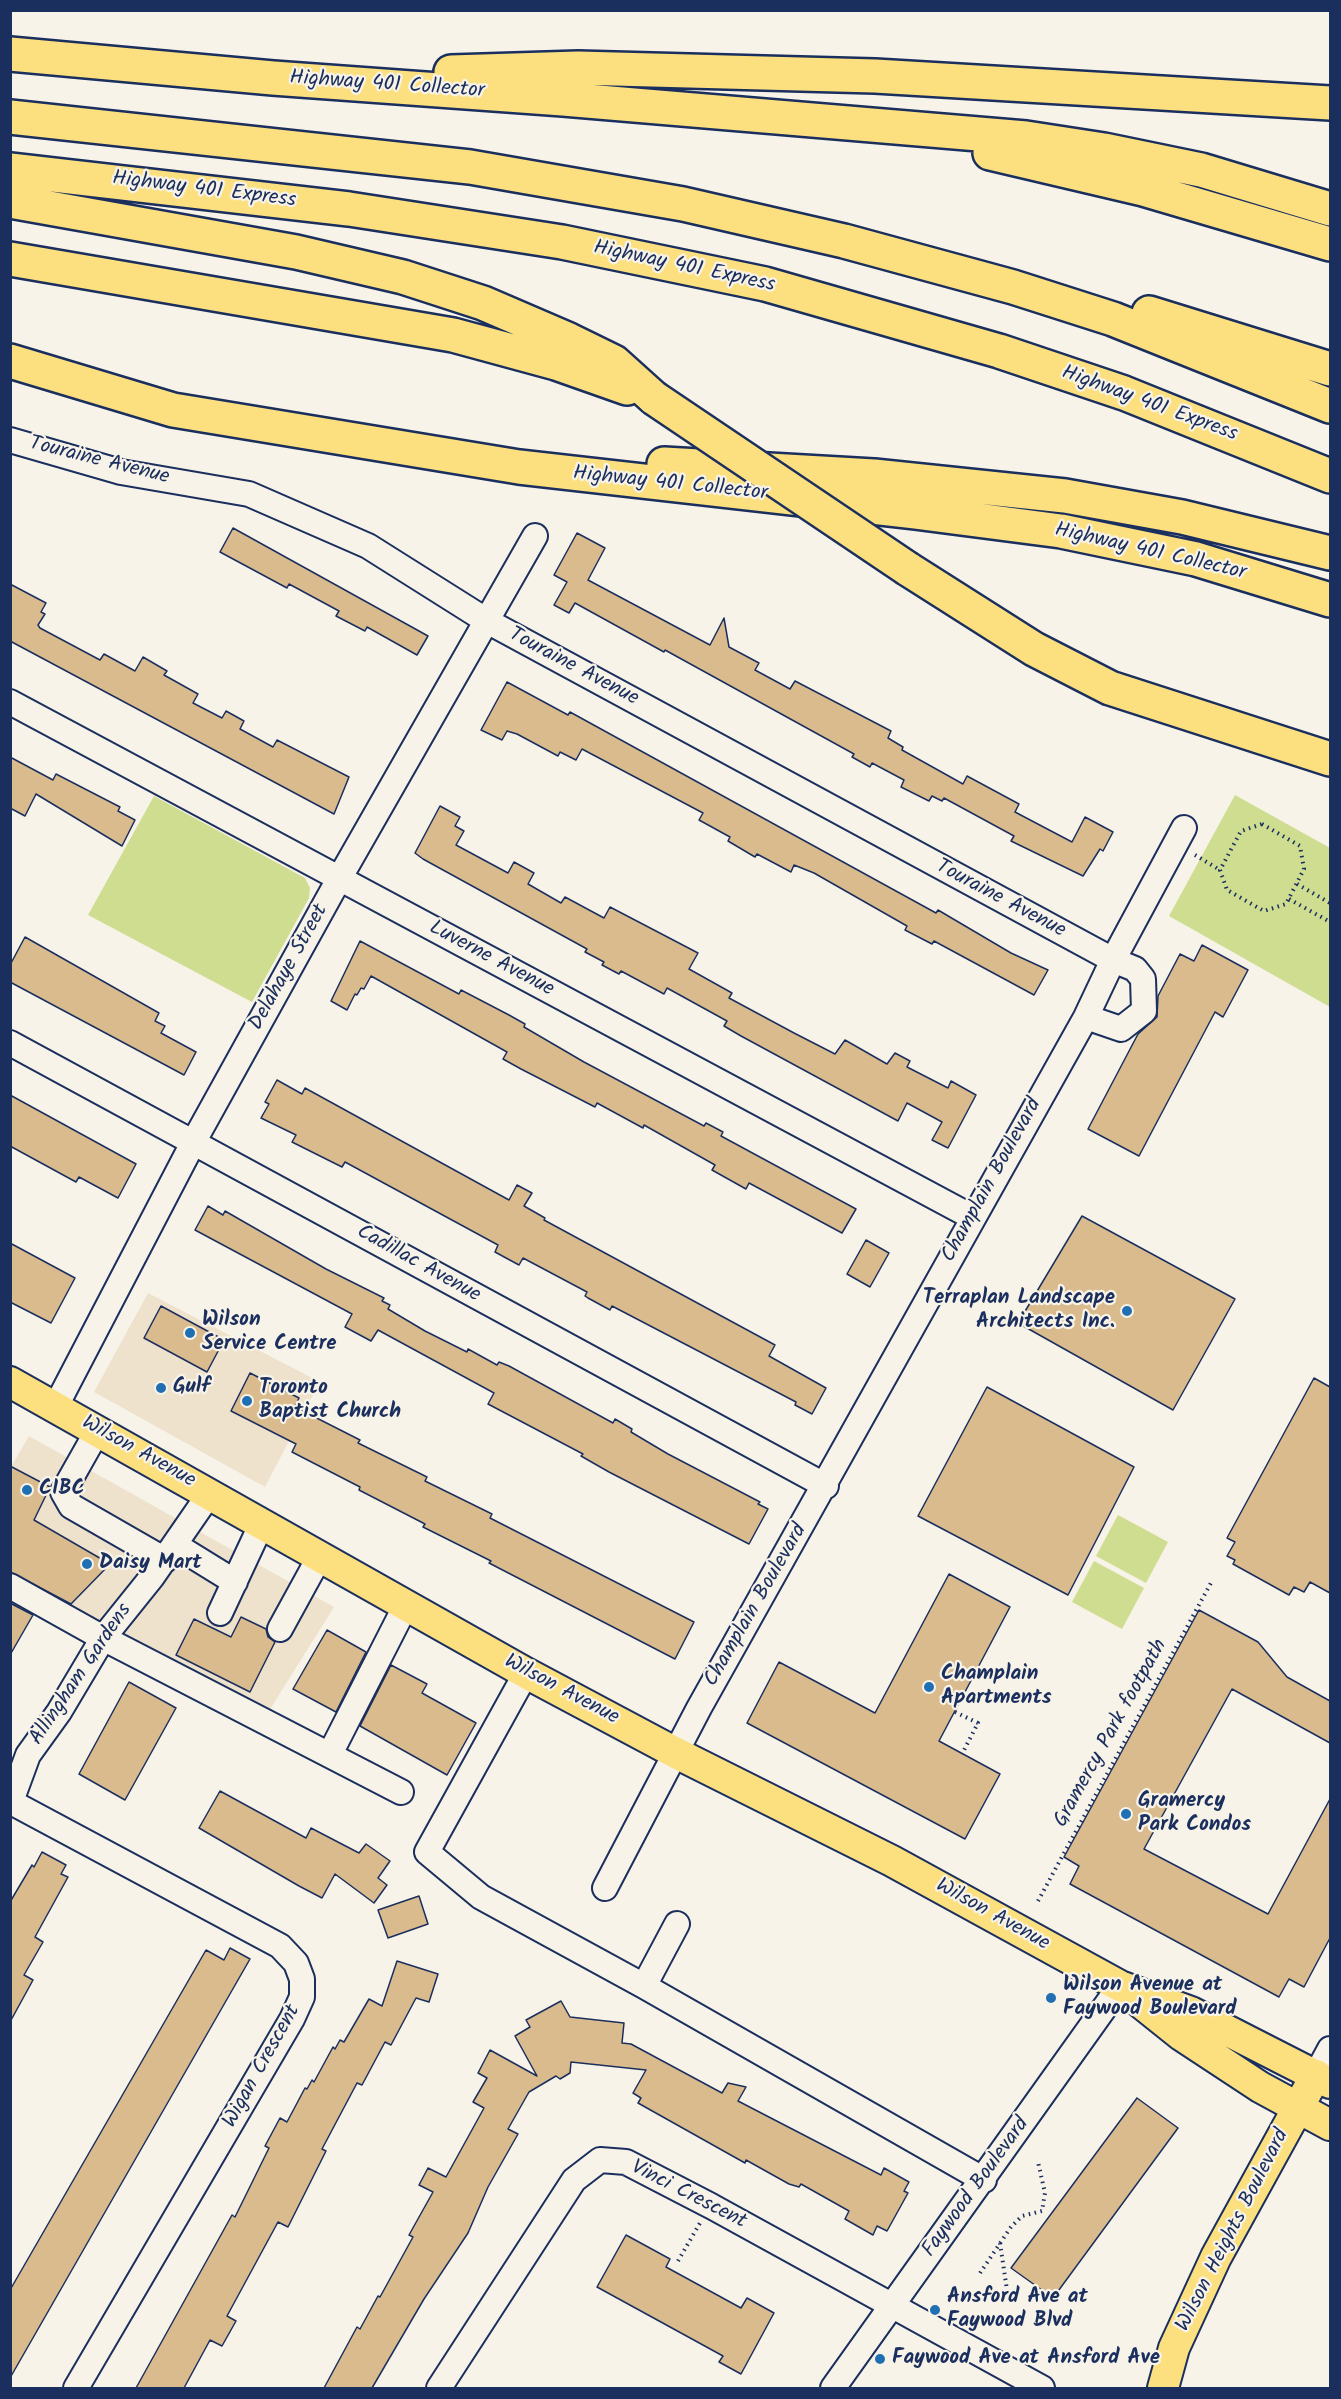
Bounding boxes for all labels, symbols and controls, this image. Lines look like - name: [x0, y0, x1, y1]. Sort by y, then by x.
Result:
- street label: Highway 401 Collector: [289, 67, 485, 105]
- street label: Highway 401 Express: [111, 167, 297, 215]
- street label: Highway 401 Express: [591, 236, 777, 300]
- street label: Highway 401 Express: [1058, 361, 1240, 449]
- street label: Touraine Avenue: [26, 432, 172, 492]
- street label: Highway 401 Collector: [572, 462, 768, 508]
- street label: Highway 401 Collector: [1052, 519, 1248, 587]
- street label: Touraine Avenue: [504, 623, 642, 713]
- street label: Touraine Avenue: [931, 855, 1069, 945]
- street label: Delahaye Street: [245, 901, 335, 1035]
- street label: Luverne Avenue: [424, 917, 558, 1003]
- street label: Champlain Boulevard: [937, 1095, 1049, 1267]
- street label: Cadillac Avenue: [352, 1221, 484, 1309]
- place label: Terraplan Landscape Architects Inc.: [923, 1286, 1115, 1336]
- marker: Terraplan Landscape Architects Inc.: [1120, 1304, 1134, 1318]
- place label: Wilson Service Centre: [202, 1308, 337, 1358]
- marker: Wilson Service Centre: [183, 1326, 197, 1340]
- place label: Gulf: [173, 1375, 210, 1401]
- place label: Toronto Baptist Church: [259, 1376, 401, 1426]
- marker: Gulf: [154, 1381, 168, 1395]
- marker: Toronto Baptist Church: [240, 1394, 254, 1408]
- street label: Wilson Avenue: [77, 1411, 199, 1495]
- place label: CIBC: [39, 1477, 85, 1503]
- marker: CIBC: [20, 1483, 34, 1497]
- street label: Champlain Boulevard: [700, 1520, 814, 1692]
- place label: Daisy Mart: [99, 1551, 202, 1577]
- marker: Daisy Mart: [80, 1557, 94, 1571]
- street label: Allingham Gardens: [25, 1599, 139, 1751]
- street label: Gramercy Park footpath: [1050, 1636, 1174, 1832]
- street label: Wilson Avenue: [499, 1650, 623, 1732]
- place label: Champlain Apartments: [941, 1662, 1052, 1712]
- marker: Champlain Apartments: [922, 1680, 936, 1694]
- place label: Gramercy Park Condos: [1138, 1789, 1251, 1839]
- marker: Gramercy Park Condos: [1119, 1807, 1133, 1821]
- street label: Wilson Avenue: [931, 1874, 1053, 1958]
- place label: Wilson Avenue at Faywood Boulevard: [1063, 1973, 1237, 2023]
- marker: Wilson Avenue at Faywood Boulevard: [1044, 1991, 1058, 2005]
- street label: Wigan Crescent: [219, 2001, 307, 2133]
- street label: Faywood Boulevard: [918, 2113, 1036, 2263]
- street label: Wilson Heights Boulevard: [1172, 2126, 1296, 2336]
- street label: Vinci Crescent: [626, 2156, 750, 2236]
- place label: Ansford Ave at Faywood Blvd: [947, 2285, 1088, 2335]
- marker: Ansford Ave at Faywood Blvd: [928, 2303, 942, 2317]
- place label: Faywood Ave at Ansford Ave: [892, 2346, 1160, 2372]
- marker: Faywood Ave at Ansford Ave: [873, 2352, 887, 2366]

